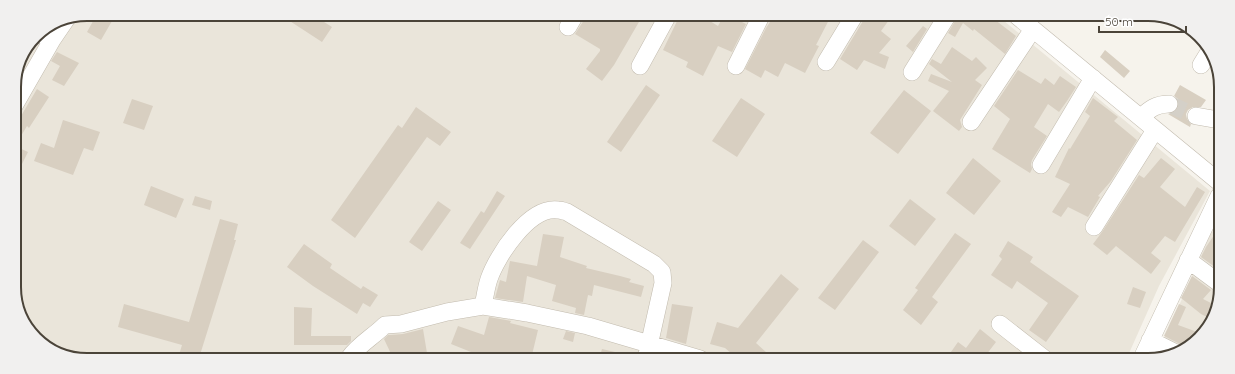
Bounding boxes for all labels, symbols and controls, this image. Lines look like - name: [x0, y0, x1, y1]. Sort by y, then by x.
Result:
- scale bar: [1099, 8, 1186, 34]
- text: 50 m: [1105, 14, 1133, 29]

